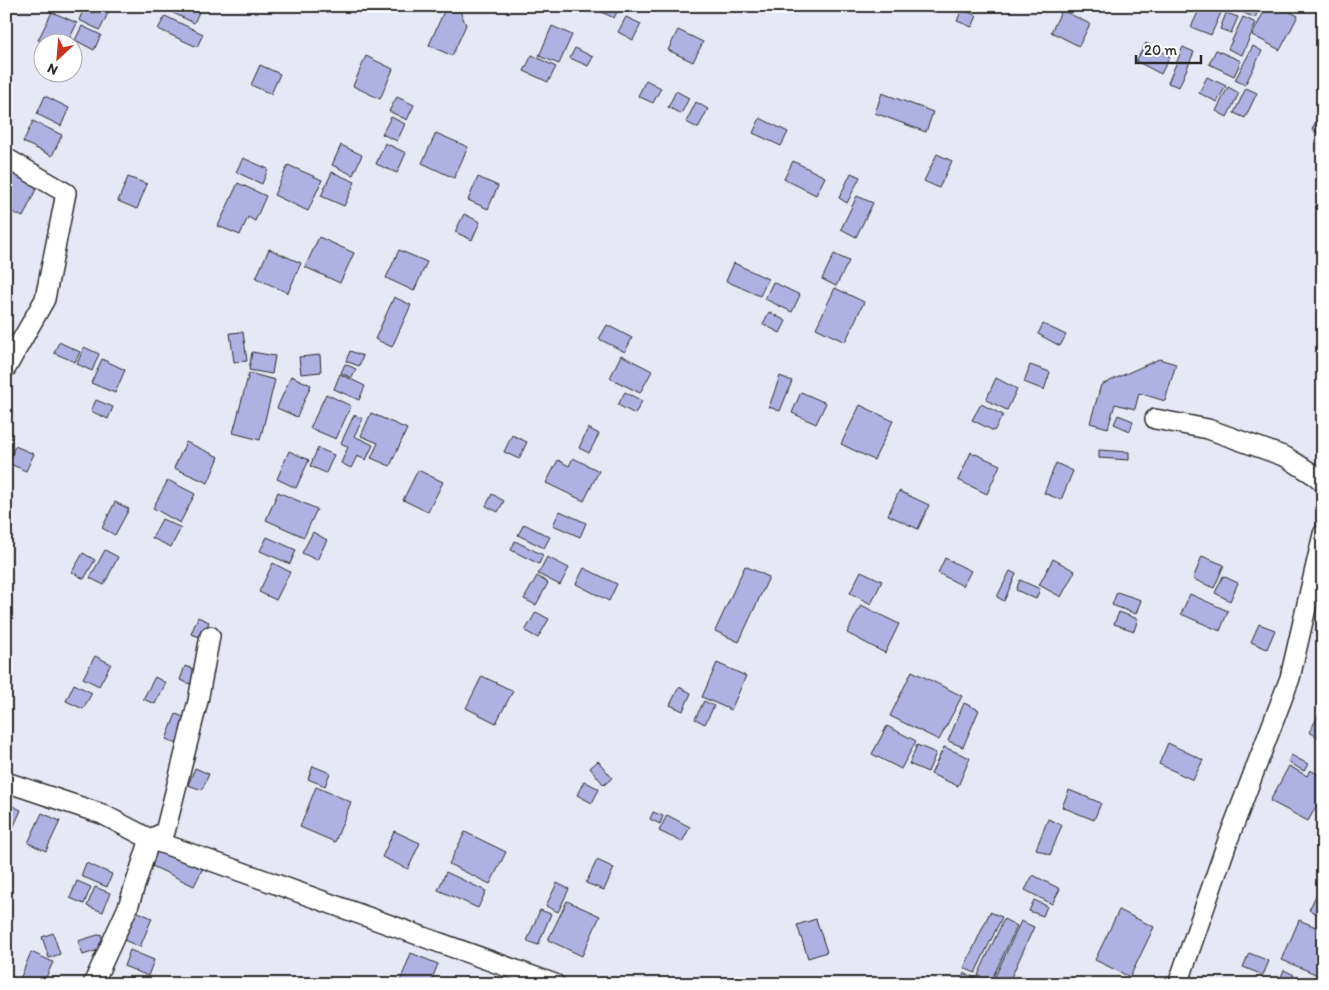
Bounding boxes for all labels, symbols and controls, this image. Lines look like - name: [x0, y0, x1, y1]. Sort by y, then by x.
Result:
- north arrow: [32, 32, 82, 82]
- scale bar: [1136, 32, 1202, 64]
- text: 20 m: [1144, 41, 1178, 59]
- text: N: [45, 60, 60, 79]

